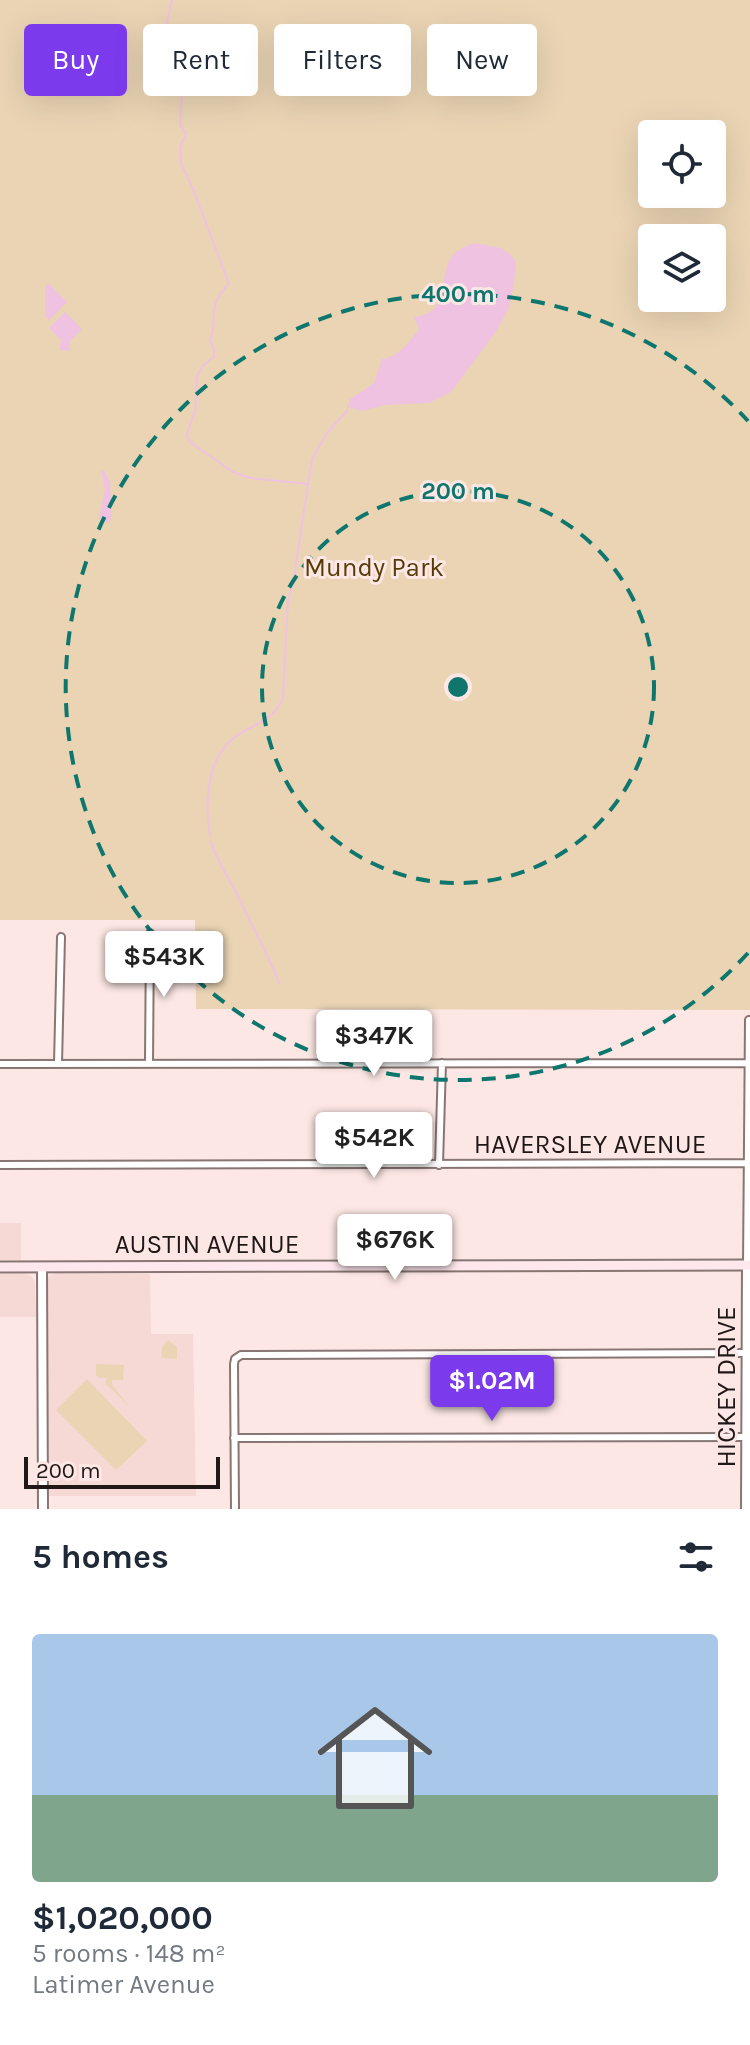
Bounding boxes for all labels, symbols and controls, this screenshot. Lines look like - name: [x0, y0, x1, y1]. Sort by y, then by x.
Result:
- chip: Buy: [24, 24, 127, 96]
- chip: Rent: [143, 24, 258, 96]
- chip: Filters: [274, 24, 411, 96]
- chip: New: [427, 24, 537, 96]
- map controls: [638, 120, 726, 312]
- button: locate: [638, 120, 726, 208]
- button: layers: [638, 224, 726, 312]
- text: 400 m: [421, 280, 495, 308]
- text: 200 m: [421, 477, 495, 505]
- park label: Mundy Park: [304, 552, 444, 583]
- centre of rings: [444, 673, 472, 701]
- pin: $543K: [108, 931, 220, 999]
- text: $543K: [123, 941, 205, 972]
- pin: $347K: [318, 1010, 430, 1078]
- text: $347K: [334, 1020, 414, 1051]
- pin: $542K: [318, 1112, 430, 1180]
- text: $542K: [333, 1122, 415, 1153]
- street label: HAVERSLEY AVENUE: [474, 1129, 706, 1160]
- pin: $676K: [339, 1214, 451, 1282]
- text: $676K: [355, 1224, 435, 1255]
- street label: AUSTIN AVENUE: [115, 1229, 299, 1260]
- street label: HICKEY DRIVE: [711, 1306, 742, 1468]
- pin: $1.02M: [427, 1355, 557, 1423]
- text: $1.02M: [448, 1365, 536, 1396]
- scale bar: [24, 1453, 220, 1489]
- text: 200 m: [36, 1458, 101, 1484]
- icon: filters: [674, 1535, 718, 1579]
- text: 5 homes: [32, 1537, 169, 1577]
- icon: home: [303, 1686, 447, 1830]
- text: $1,020,000: [32, 1898, 213, 1938]
- text: 5 rooms · 148 m²: [32, 1938, 226, 1969]
- text: Latimer Avenue: [32, 1969, 215, 2000]

